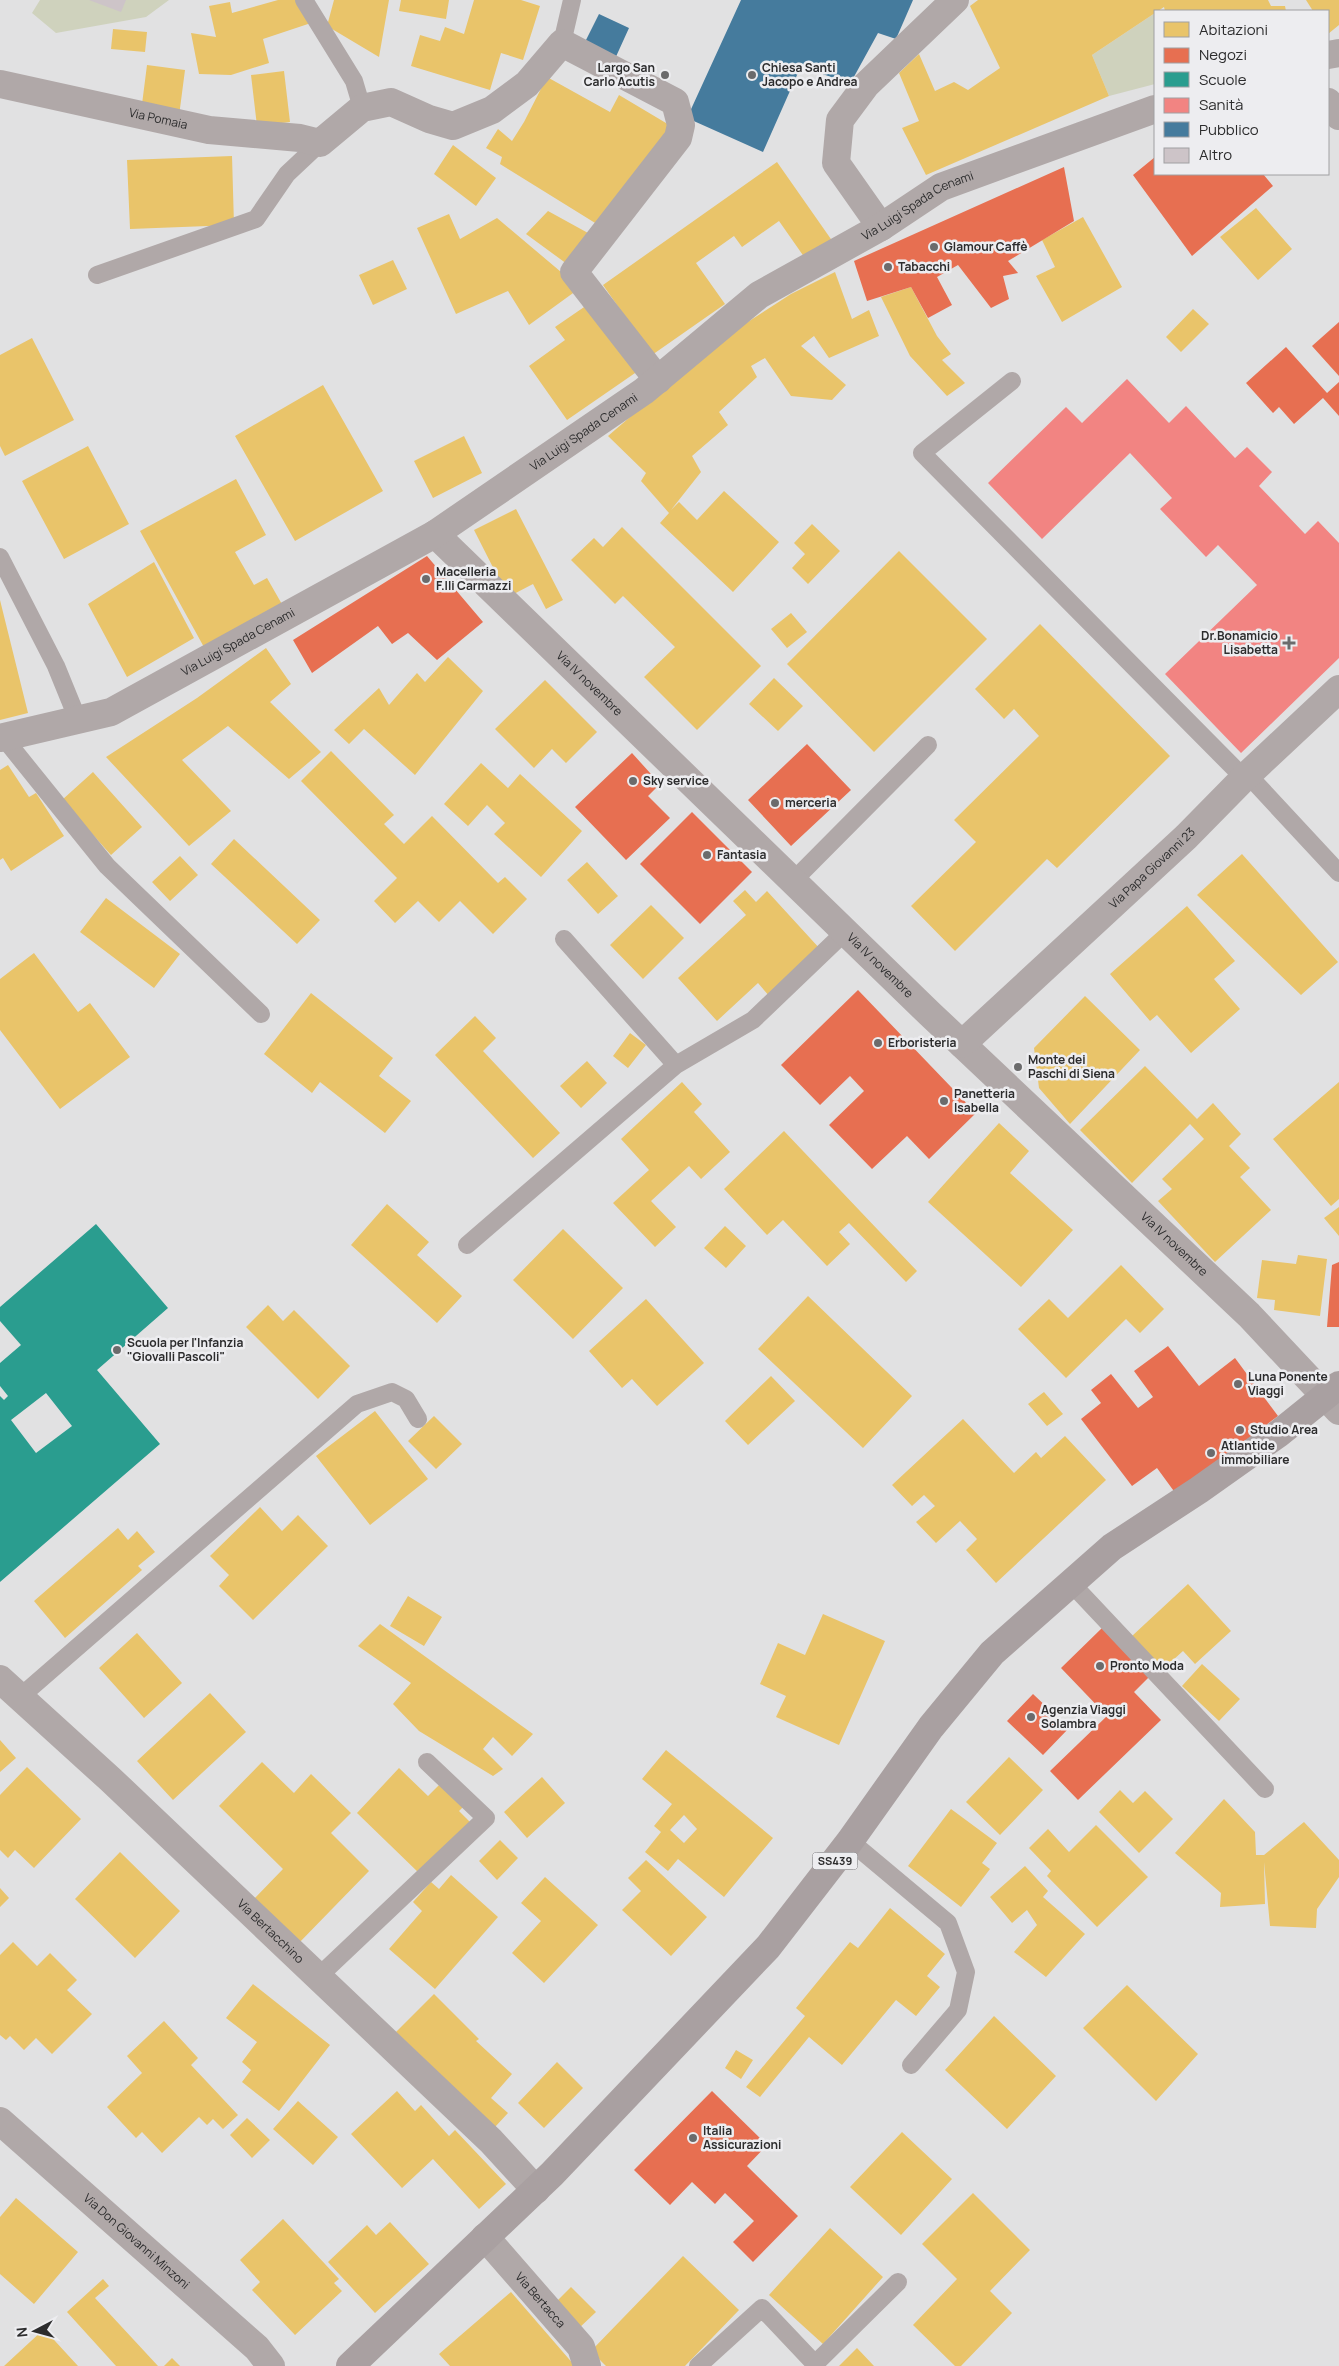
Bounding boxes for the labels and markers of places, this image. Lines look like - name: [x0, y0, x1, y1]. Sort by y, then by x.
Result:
- place label: Largo San Carlo Acutis: [584, 59, 655, 90]
- place label: Chiesa Santi Jacopo e Andrea: [762, 59, 858, 90]
- marker: Largo San Carlo Acutis: [659, 69, 671, 81]
- marker: Chiesa Santi Jacopo e Andrea: [746, 69, 758, 81]
- place label: Glamour Caffè: [944, 238, 1027, 255]
- marker: Glamour Caffè: [928, 241, 940, 253]
- place label: Tabacchi: [898, 258, 950, 275]
- marker: Tabacchi: [882, 261, 894, 273]
- place label: Macelleria F.lli Carmazzi: [436, 563, 511, 594]
- marker: Macelleria F.lli Carmazzi: [420, 573, 432, 585]
- place label: Dr.Bonamicio Lisabetta: [1201, 627, 1278, 658]
- marker: Dr.Bonamicio Lisabetta: [1282, 636, 1296, 650]
- place label: Sky service: [643, 772, 709, 789]
- marker: Sky service: [627, 775, 639, 787]
- place label: merceria: [785, 794, 837, 811]
- marker: merceria: [769, 797, 781, 809]
- place label: Fantasia: [717, 846, 766, 863]
- marker: Fantasia: [701, 849, 713, 861]
- place label: Erboristeria: [888, 1034, 957, 1051]
- marker: Erboristeria: [872, 1037, 884, 1049]
- place label: Monte dei Paschi di Siena: [1028, 1051, 1115, 1082]
- marker: Monte dei Paschi di Siena: [1012, 1061, 1024, 1073]
- place label: Panetteria Isabella: [954, 1085, 1015, 1116]
- marker: Panetteria Isabella: [938, 1095, 950, 1107]
- place label: Scuola per l'Infanzia "Giovalli Pascoli": [127, 1334, 243, 1365]
- marker: Scuola per l'Infanzia "Giovalli Pascoli": [111, 1344, 123, 1356]
- place label: Luna Ponente Viaggi: [1248, 1368, 1328, 1399]
- marker: Luna Ponente Viaggi: [1232, 1378, 1244, 1390]
- place label: Studio Area: [1250, 1421, 1318, 1438]
- marker: Studio Area: [1234, 1424, 1246, 1436]
- place label: Atlantide immobiliare: [1221, 1437, 1290, 1468]
- marker: Atlantide immobiliare: [1205, 1447, 1217, 1459]
- place label: Pronto Moda: [1110, 1657, 1184, 1674]
- marker: Pronto Moda: [1094, 1660, 1106, 1672]
- place label: Agenzia Viaggi Solambra: [1041, 1701, 1126, 1732]
- marker: Agenzia Viaggi Solambra: [1025, 1711, 1037, 1723]
- place label: Italia Assicurazioni: [703, 2122, 781, 2153]
- marker: Italia Assicurazioni: [687, 2132, 699, 2144]

